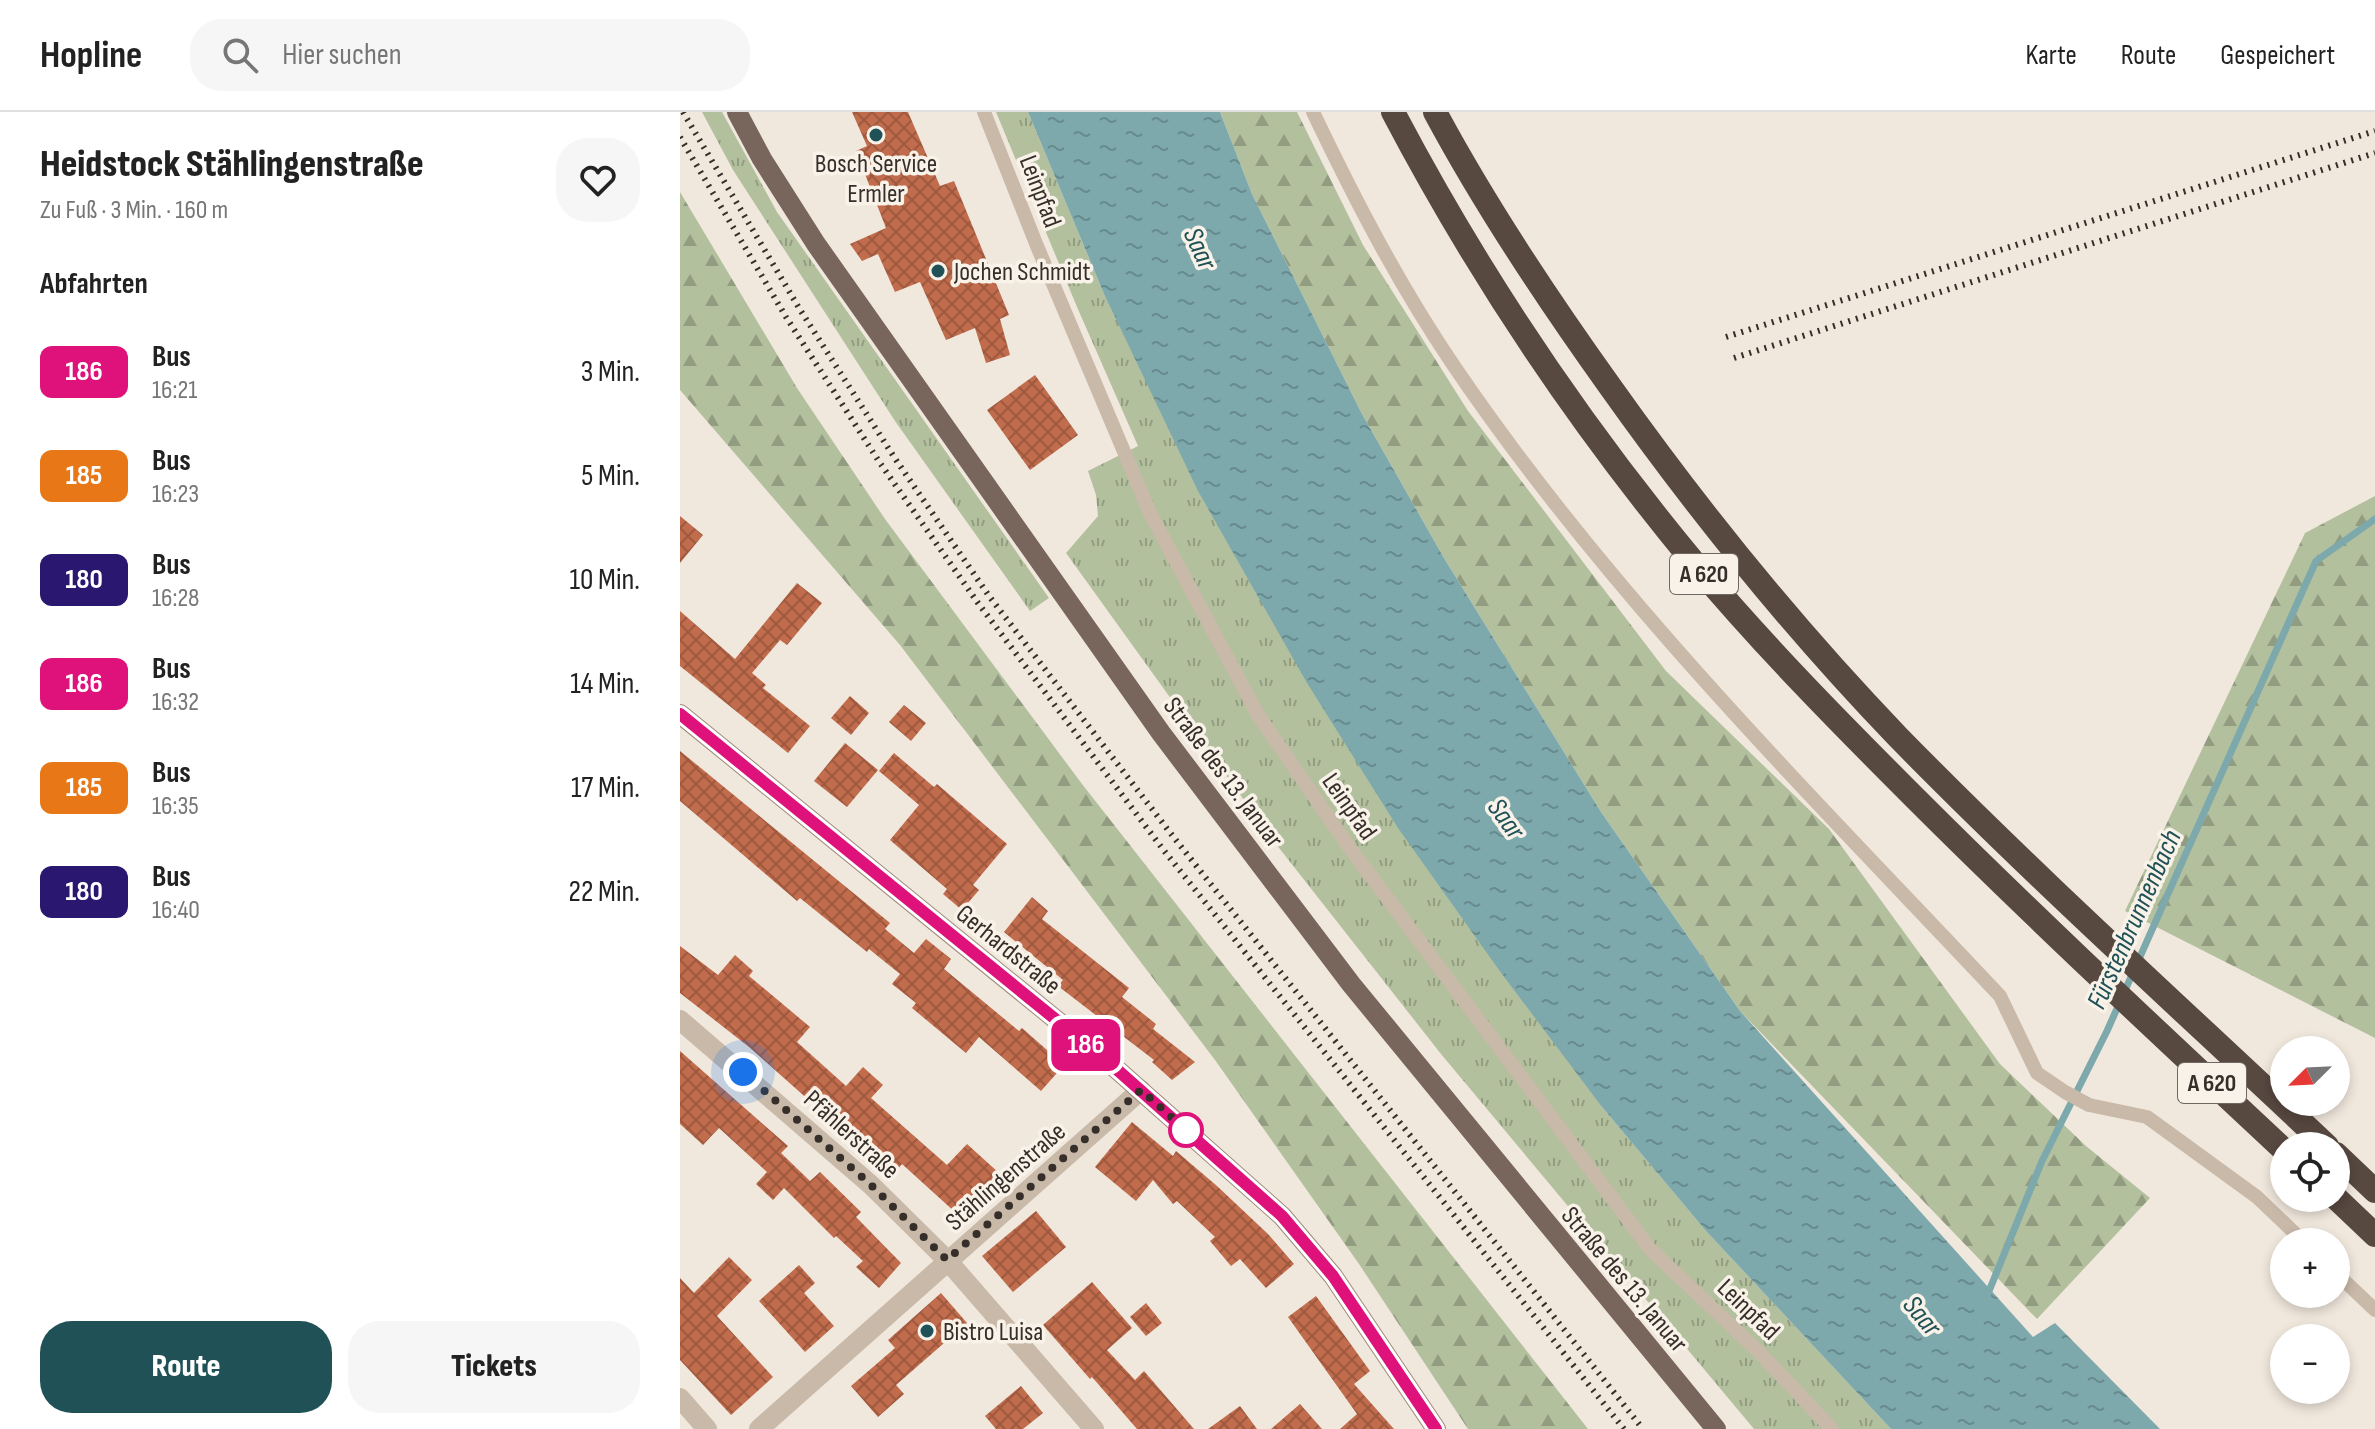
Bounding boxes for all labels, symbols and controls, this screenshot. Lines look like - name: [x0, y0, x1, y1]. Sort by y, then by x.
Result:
- search box: [190, 19, 750, 91]
- text: Hopline: [40, 33, 142, 78]
- icon: search: [218, 33, 262, 77]
- text: Hier suchen: [282, 37, 402, 73]
- text: Karte: [2026, 39, 2077, 72]
- text: Route: [2121, 39, 2176, 72]
- text: Gespeichert: [2220, 39, 2335, 72]
- marker: Bosch Service Ermler: [867, 126, 885, 144]
- button: heart: [556, 138, 640, 222]
- text: Heidstock Stählingenstraße: [40, 142, 424, 187]
- place label: Bosch Service Ermler: [815, 149, 937, 210]
- street label: Leinpfad: [1012, 151, 1067, 232]
- text: Zu Fuß · 3 Min. · 160 m: [40, 195, 228, 226]
- water label: Saar: [1176, 223, 1224, 276]
- place label: Jochen Schmidt: [953, 257, 1090, 288]
- marker: Jochen Schmidt: [929, 262, 947, 280]
- text: Abfahrten: [40, 266, 148, 302]
- text: Bus: [152, 339, 191, 375]
- text: 3 Min.: [581, 354, 640, 390]
- text: 186: [65, 355, 103, 388]
- text: 16:21: [152, 375, 197, 406]
- text: Bus: [152, 443, 191, 479]
- text: 5 Min.: [581, 458, 640, 494]
- text: 185: [66, 459, 102, 492]
- text: 16:23: [152, 479, 199, 510]
- text: Bus: [152, 547, 191, 583]
- road number: A 620: [1670, 554, 1738, 594]
- text: 10 Min.: [569, 562, 640, 598]
- text: 180: [65, 563, 103, 596]
- text: 16:28: [152, 583, 200, 614]
- text: Bus: [152, 651, 191, 687]
- text: 14 Min.: [570, 666, 640, 702]
- text: 186: [65, 667, 103, 700]
- text: 16:32: [152, 687, 199, 718]
- street label: Straße des 13. Januar: [1156, 692, 1290, 855]
- text: Bus: [152, 755, 191, 791]
- street label: Leinpfad: [1315, 767, 1383, 846]
- text: 17 Min.: [571, 770, 640, 806]
- text: 185: [66, 771, 102, 804]
- text: 16:35: [152, 791, 199, 822]
- water label: Saar: [1480, 792, 1532, 847]
- water label: Fürstenbrunnenbach: [2080, 825, 2189, 1014]
- text: Bus: [152, 859, 191, 895]
- text: 22 Min.: [569, 874, 640, 910]
- text: 180: [65, 875, 103, 908]
- text: 16:40: [152, 895, 200, 926]
- street label: Gerhardstraße: [949, 899, 1067, 1002]
- line badge: 186: [1040, 1019, 1132, 1071]
- text: 186: [1067, 1028, 1105, 1061]
- north arrow: [2270, 1036, 2350, 1116]
- map controls: [2270, 1036, 2350, 1404]
- your location: [723, 1052, 763, 1092]
- road number: A 620: [2178, 1063, 2246, 1103]
- street label: Pfählerstraße: [797, 1084, 905, 1186]
- unlabelled marker: [1169, 1113, 1203, 1147]
- street label: Stählingenstraße: [940, 1117, 1072, 1238]
- button: locate: [2270, 1132, 2350, 1212]
- street label: Straße des 13. Januar: [1554, 1201, 1694, 1359]
- button: +: [2270, 1228, 2350, 1308]
- street label: Leinpfad: [1710, 1273, 1786, 1347]
- water label: Saar: [1896, 1289, 1949, 1344]
- place label: Bistro Luisa: [943, 1317, 1043, 1348]
- button: Route: [40, 1321, 332, 1413]
- button: Tickets: [348, 1321, 640, 1413]
- marker: Bistro Luisa: [918, 1322, 936, 1340]
- button: −: [2270, 1324, 2350, 1404]

